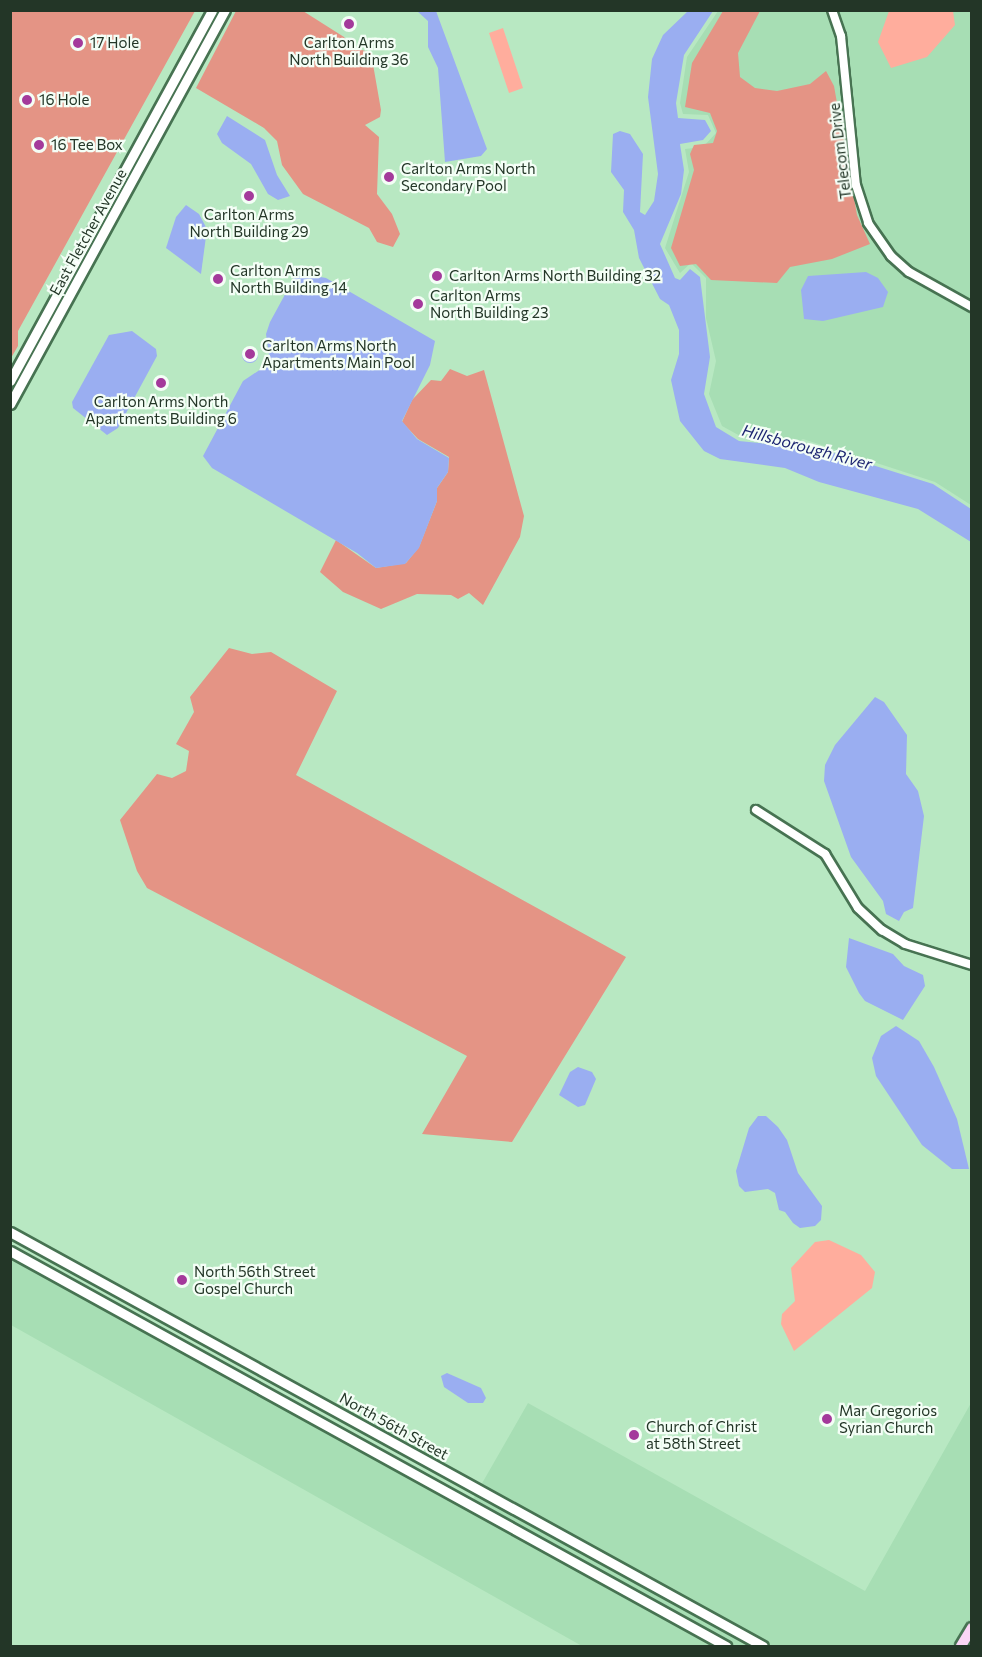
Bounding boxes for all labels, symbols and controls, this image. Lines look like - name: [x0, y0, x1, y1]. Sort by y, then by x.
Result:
- marker: Carlton Arms North Building 36: [342, 17, 356, 31]
- place label: Carlton Arms North Building 36: [289, 33, 409, 68]
- place label: 17 Hole: [90, 34, 139, 52]
- marker: 17 Hole: [71, 36, 85, 50]
- place label: 16 Hole: [39, 91, 89, 109]
- marker: 16 Hole: [20, 93, 34, 107]
- street label: Telecom Drive: [825, 102, 855, 200]
- place label: 16 Tee Box: [51, 136, 123, 154]
- marker: 16 Tee Box: [32, 138, 46, 152]
- place label: Carlton Arms North Secondary Pool: [401, 159, 536, 194]
- street label: East Fletcher Avenue: [46, 166, 130, 298]
- marker: Carlton Arms North Secondary Pool: [382, 170, 396, 184]
- marker: Carlton Arms North Building 29: [242, 189, 256, 203]
- place label: Carlton Arms North Building 29: [189, 205, 309, 240]
- place label: Carlton Arms North Building 14: [230, 261, 347, 296]
- place label: Carlton Arms North Building 32: [449, 267, 661, 285]
- marker: Carlton Arms North Building 32: [430, 269, 444, 283]
- marker: Carlton Arms North Building 14: [211, 272, 225, 286]
- place label: Carlton Arms North Building 23: [430, 286, 549, 321]
- marker: Carlton Arms North Building 23: [411, 297, 425, 311]
- place label: Carlton Arms North Apartments Main Pool: [262, 336, 415, 371]
- marker: Carlton Arms North Apartments Main Pool: [243, 347, 257, 361]
- marker: Carlton Arms North Apartments Building 6: [154, 376, 168, 390]
- place label: Carlton Arms North Apartments Building 6: [85, 392, 237, 427]
- water label: Hillsborough River: [740, 420, 874, 474]
- place label: North 56th Street Gospel Church: [194, 1262, 316, 1297]
- marker: North 56th Street Gospel Church: [175, 1273, 189, 1287]
- street label: North 56th Street: [336, 1389, 452, 1463]
- place label: Mar Gregorios Syrian Church: [839, 1401, 937, 1436]
- marker: Mar Gregorios Syrian Church: [820, 1412, 834, 1426]
- place label: Church of Christ at 58th Street: [646, 1417, 757, 1452]
- marker: Church of Christ at 58th Street: [627, 1428, 641, 1442]

